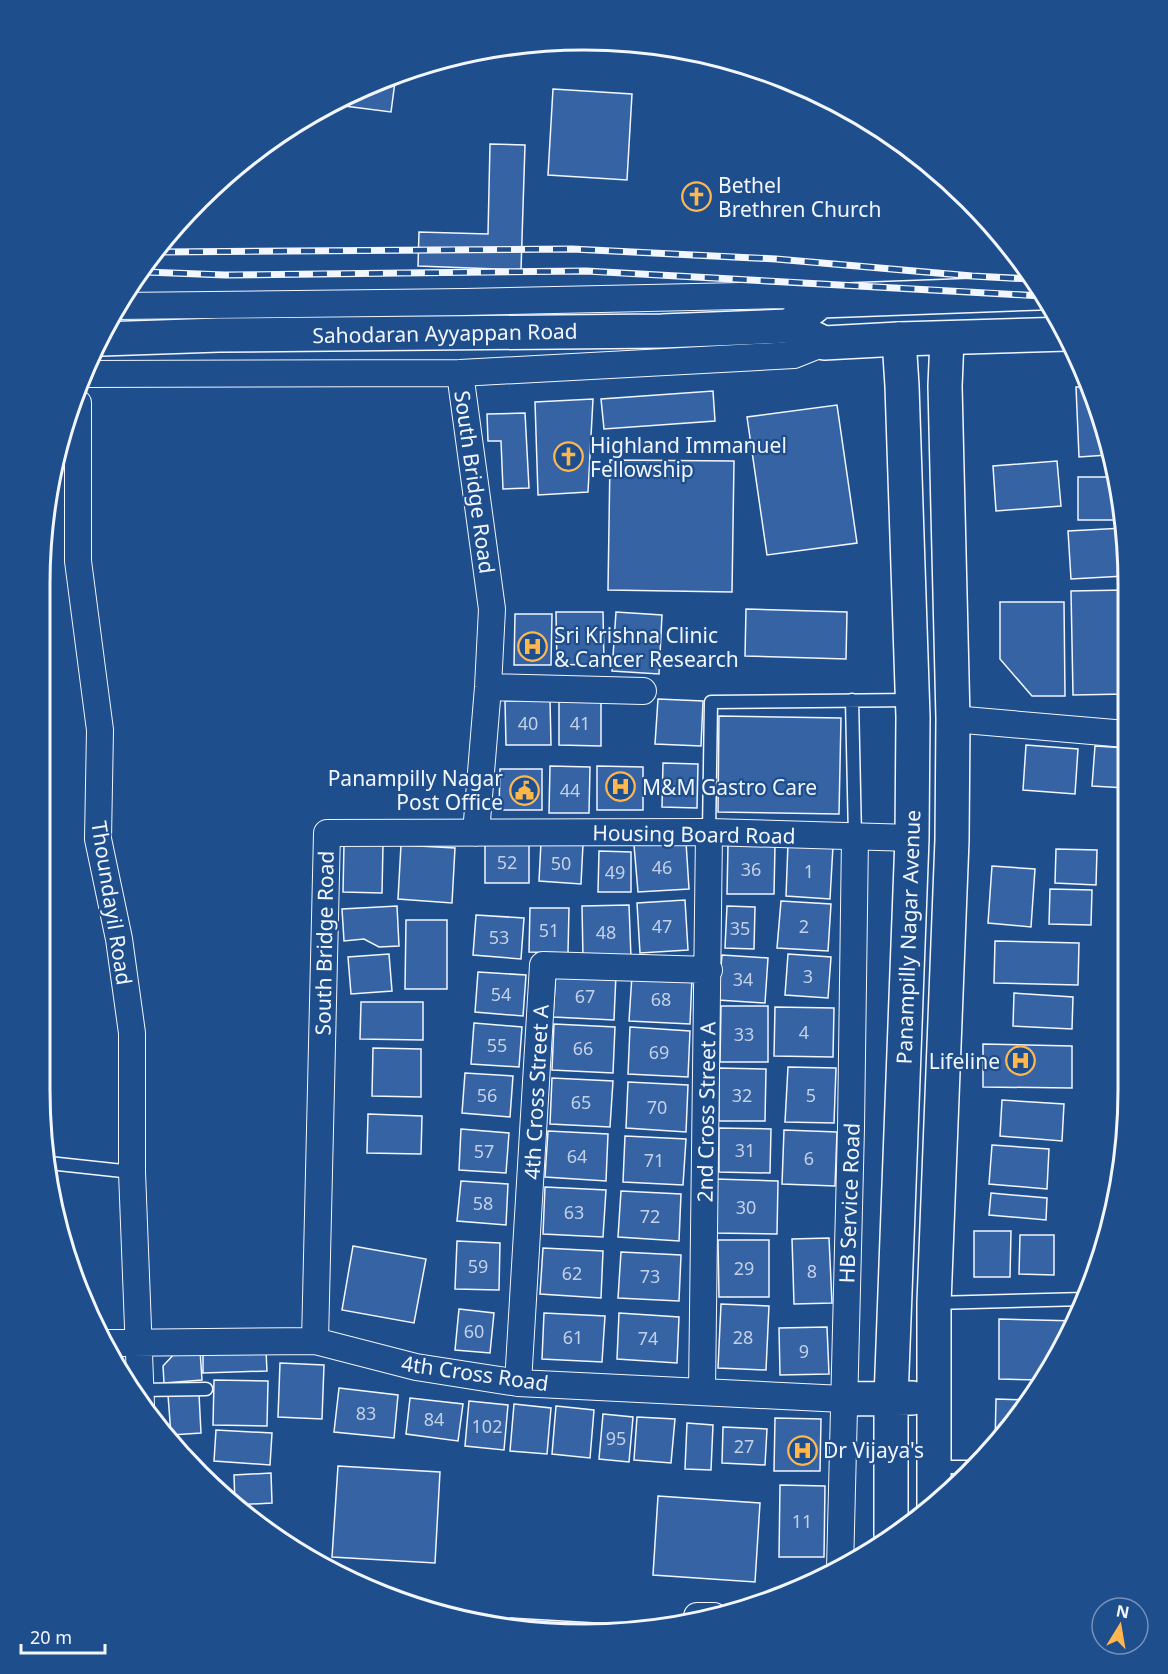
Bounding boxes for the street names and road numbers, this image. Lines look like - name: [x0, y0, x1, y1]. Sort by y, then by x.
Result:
- street label: Sahodaran Ayyappan Road: [312, 317, 578, 349]
- street label: South Bridge Road: [448, 389, 502, 575]
- street label: Panampilly Nagar Avenue: [890, 809, 926, 1065]
- street label: Housing Board Road: [592, 818, 796, 850]
- street label: Thoundayil Road: [85, 819, 139, 987]
- street label: South Bridge Road: [308, 850, 340, 1036]
- street label: 4th Cross Street A: [517, 1003, 555, 1180]
- street label: 2nd Cross Street A: [690, 1021, 722, 1203]
- street label: HB Service Road: [832, 1122, 866, 1284]
- street label: 4th Cross Road: [400, 1349, 550, 1397]

